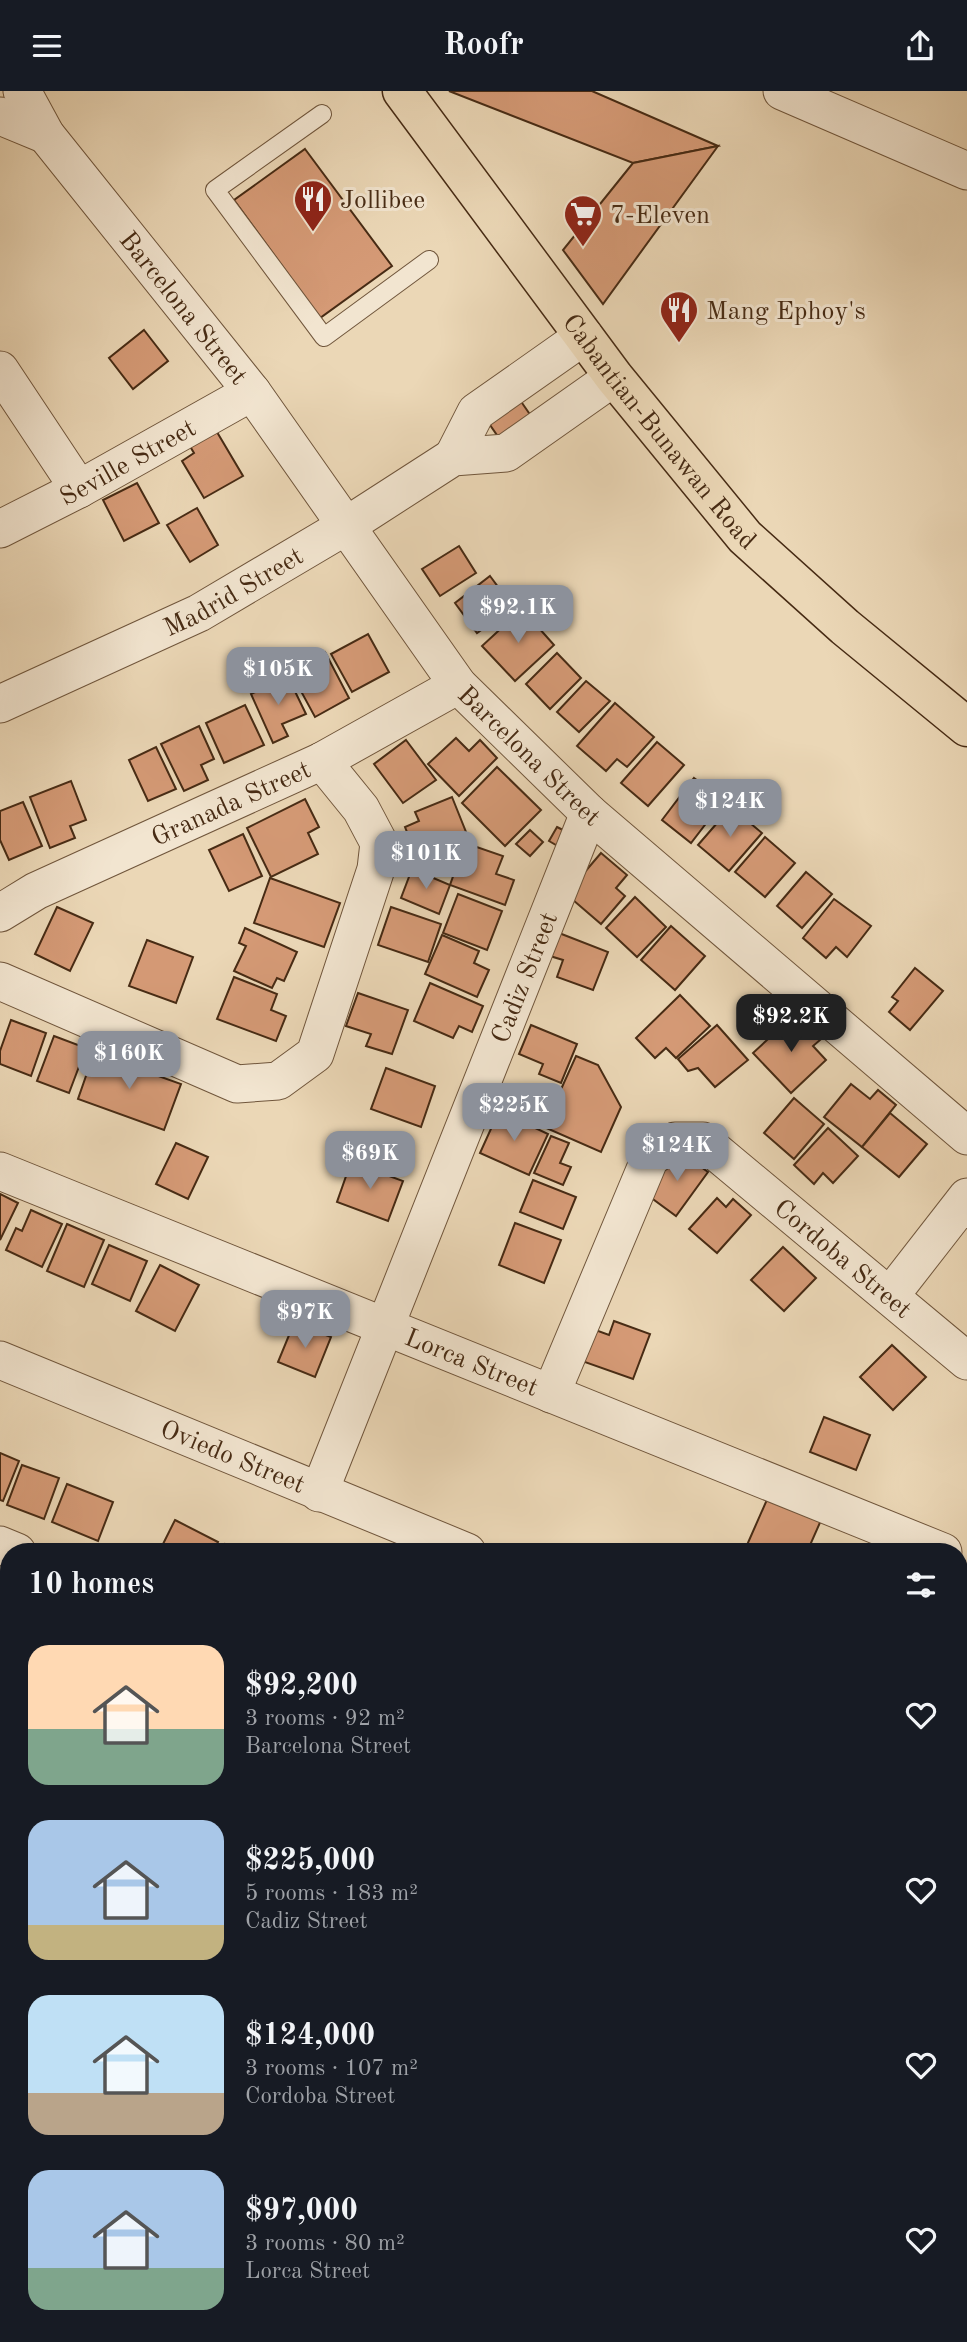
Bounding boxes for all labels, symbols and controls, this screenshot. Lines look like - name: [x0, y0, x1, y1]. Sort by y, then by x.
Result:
- icon: menu: [28, 27, 66, 65]
- icon: share: [901, 27, 939, 65]
- text: Roofr: [443, 30, 524, 62]
- restaurant icon: Jollibee: [292, 178, 334, 233]
- place label: Jollibee: [340, 188, 425, 214]
- supermarket icon: 7-Eleven: [562, 193, 604, 248]
- place label: 7-Eleven: [610, 203, 710, 229]
- street label: Barcelona Street: [114, 227, 251, 390]
- restaurant icon: Mang Ephoy's: [658, 289, 700, 344]
- place label: Mang Ephoy's: [706, 299, 866, 325]
- street label: Cabantian-Bunawan Road: [557, 310, 760, 555]
- street label: Seville Street: [56, 415, 201, 511]
- street label: Madrid Street: [160, 543, 308, 642]
- pin: $92.1K: [461, 585, 575, 645]
- text: $92.1K: [479, 596, 557, 619]
- pin: $105K: [229, 647, 327, 707]
- text: $105K: [242, 658, 314, 681]
- street label: Barcelona Street: [452, 682, 605, 832]
- street label: Granada Street: [148, 757, 315, 852]
- pin: $124K: [681, 779, 779, 839]
- text: $124K: [694, 790, 766, 813]
- pin: $101K: [377, 831, 475, 891]
- text: $101K: [390, 842, 462, 865]
- street label: Cadiz Street: [488, 909, 563, 1047]
- pin: $92.2K: [734, 995, 848, 1054]
- text: $92.2K: [752, 1005, 830, 1028]
- pin: $160K: [80, 1031, 178, 1091]
- text: $160K: [93, 1042, 165, 1065]
- pin: $225K: [465, 1083, 563, 1143]
- text: $225K: [478, 1094, 550, 1117]
- pin: $124K: [628, 1123, 726, 1183]
- pin: $69K: [329, 1131, 411, 1191]
- text: $124K: [641, 1134, 713, 1157]
- text: $69K: [341, 1142, 399, 1165]
- street label: Cordoba Street: [769, 1195, 916, 1324]
- pin: $97K: [264, 1291, 346, 1350]
- text: $97K: [276, 1301, 334, 1324]
- street label: Lorca Street: [401, 1325, 542, 1402]
- street label: Oviedo Street: [156, 1416, 308, 1499]
- icon: filters: [902, 1566, 940, 1604]
- text: 10 homes: [28, 1570, 154, 1600]
- text: $92,200: [245, 1671, 358, 1701]
- icon: home: [84, 1673, 168, 1757]
- icon: heart: [902, 1696, 940, 1734]
- text: 3 rooms · 92 m²: [245, 1707, 405, 1730]
- text: Barcelona Street: [245, 1735, 411, 1758]
- text: $225,000: [245, 1846, 375, 1876]
- icon: home: [84, 1848, 168, 1932]
- icon: heart: [902, 1871, 940, 1909]
- text: 5 rooms · 183 m²: [245, 1882, 418, 1905]
- text: Cadiz Street: [245, 1910, 368, 1933]
- text: $124,000: [245, 2021, 375, 2051]
- icon: home: [84, 2023, 168, 2107]
- icon: heart: [902, 2046, 940, 2084]
- text: 3 rooms · 107 m²: [245, 2057, 418, 2080]
- text: Cordoba Street: [245, 2085, 395, 2108]
- text: $97,000: [245, 2196, 358, 2226]
- icon: home: [84, 2198, 168, 2282]
- icon: heart: [902, 2221, 940, 2259]
- text: 3 rooms · 80 m²: [245, 2232, 405, 2255]
- text: Lorca Street: [245, 2260, 370, 2283]

